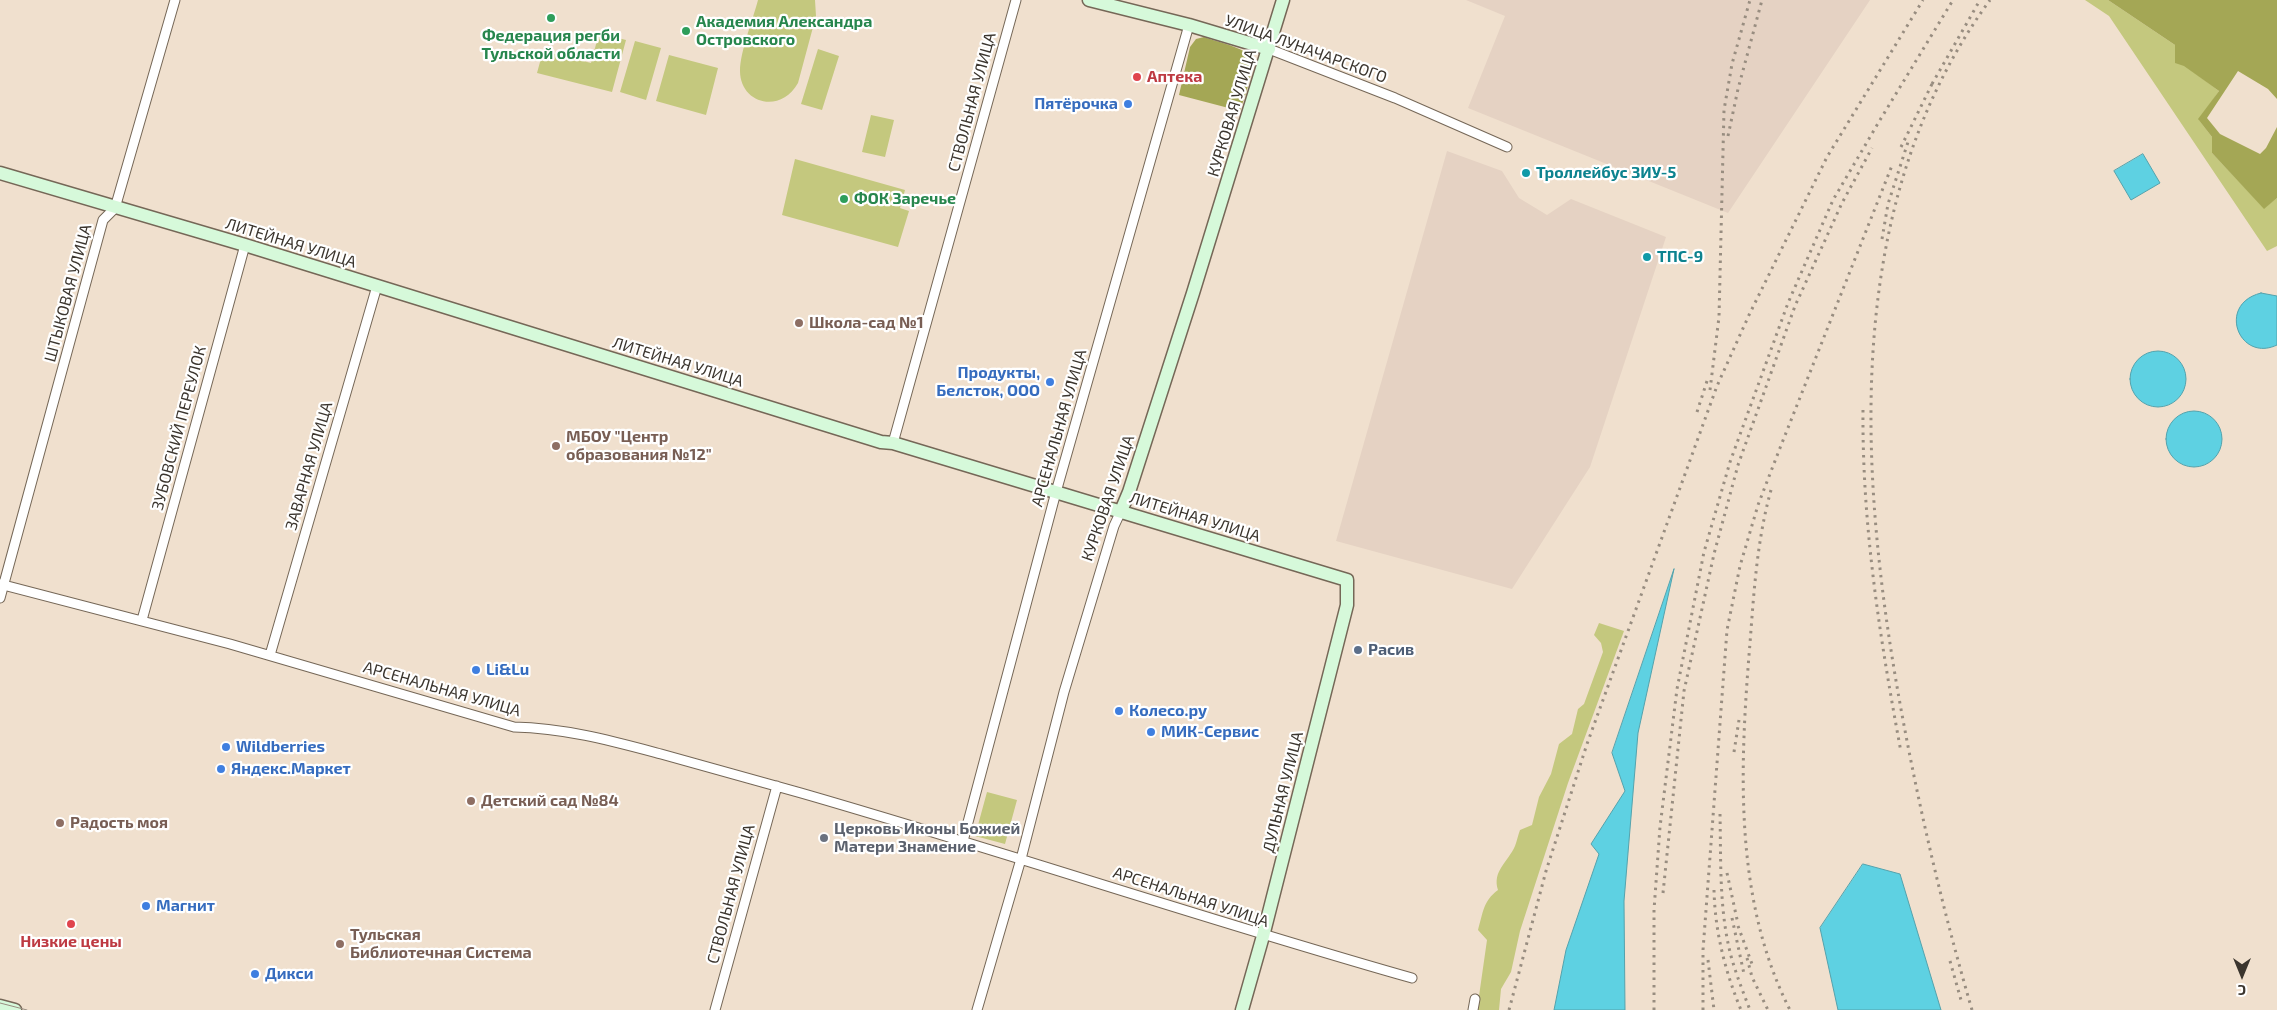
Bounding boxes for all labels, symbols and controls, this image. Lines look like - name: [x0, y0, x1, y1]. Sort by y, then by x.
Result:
- street label: УЛИЦА ЛУНАЧАРСКОГО: [1222, 11, 1390, 87]
- marker: Федерация регби Тульской области: [545, 12, 557, 24]
- place label: Академия Александра Островского: [696, 12, 872, 50]
- marker: Академия Александра Островского: [680, 25, 692, 37]
- place label: Федерация регби Тульской области: [482, 26, 620, 64]
- street label: СТВОЛЬНАЯ УЛИЦА: [944, 30, 1000, 174]
- street label: КУРКОВАЯ УЛИЦА: [1203, 47, 1261, 179]
- place label: Аптека: [1147, 67, 1202, 87]
- marker: Аптека: [1131, 71, 1143, 83]
- place label: Пятёрочка: [1034, 94, 1118, 114]
- marker: Пятёрочка: [1122, 98, 1134, 110]
- place label: Троллейбус ЗИУ-5: [1536, 163, 1676, 183]
- marker: Троллейбус ЗИУ-5: [1520, 167, 1532, 179]
- place label: ФОК Заречье: [854, 189, 956, 209]
- marker: ФОК Заречье: [838, 193, 850, 205]
- street label: ЛИТЕЙНАЯ УЛИЦА: [223, 214, 359, 272]
- street label: ШТЫКОВАЯ УЛИЦА: [40, 222, 96, 364]
- place label: ТПС-9: [1657, 247, 1703, 267]
- marker: ТПС-9: [1641, 251, 1653, 263]
- place label: Школа-сад №1: [809, 313, 924, 333]
- marker: Школа-сад №1: [793, 317, 805, 329]
- street label: ЛИТЕЙНАЯ УЛИЦА: [610, 333, 746, 391]
- street label: ЗУБОВСКИЙ ПЕРЕУЛОК: [148, 344, 210, 512]
- street label: АРСЕНАЛЬНАЯ УЛИЦА: [1027, 347, 1091, 509]
- place label: Продукты, Белсток, ООО: [936, 363, 1040, 401]
- marker: Продукты, Белсток, ООО: [1044, 376, 1056, 388]
- street label: ЗАВАРНАЯ УЛИЦА: [281, 399, 337, 533]
- place label: МБОУ "Центр образования №12": [566, 427, 712, 465]
- street label: КУРКОВАЯ УЛИЦА: [1077, 432, 1139, 564]
- marker: МБОУ "Центр образования №12": [550, 440, 562, 452]
- street label: ЛИТЕЙНАЯ УЛИЦА: [1127, 488, 1263, 546]
- place label: Расив: [1368, 640, 1414, 660]
- marker: Расив: [1352, 644, 1364, 656]
- street label: АРСЕНАЛЬНАЯ УЛИЦА: [361, 657, 523, 721]
- place label: Li&Lu: [486, 660, 529, 680]
- marker: Li&Lu: [470, 664, 482, 676]
- place label: Колесо.ру: [1129, 701, 1207, 721]
- marker: Колесо.ру: [1113, 705, 1125, 717]
- place label: МИК-Сервис: [1161, 722, 1259, 742]
- marker: МИК-Сервис: [1145, 726, 1157, 738]
- street label: ДУЛЬНАЯ УЛИЦА: [1259, 729, 1307, 855]
- place label: Wildberries: [236, 737, 325, 757]
- marker: Wildberries: [220, 741, 232, 753]
- place label: Яндекс.Маркет: [231, 759, 351, 779]
- marker: Яндекс.Маркет: [215, 763, 227, 775]
- place label: Детский сад №84: [481, 791, 619, 811]
- marker: Детский сад №84: [465, 795, 477, 807]
- place label: Радость моя: [70, 813, 168, 833]
- marker: Радость моя: [54, 817, 66, 829]
- place label: Церковь Иконы Божией Матери Знамение: [834, 819, 1020, 857]
- street label: СТВОЛЬНАЯ УЛИЦА: [703, 822, 759, 966]
- marker: Церковь Иконы Божией Матери Знамение: [818, 832, 830, 844]
- street label: АРСЕНАЛЬНАЯ УЛИЦА: [1111, 863, 1271, 931]
- place label: Магнит: [156, 896, 215, 916]
- marker: Магнит: [140, 900, 152, 912]
- marker: Низкие цены: [65, 918, 77, 930]
- place label: Тульская Библиотечная Система: [350, 925, 532, 963]
- place label: Низкие цены: [20, 932, 122, 952]
- marker: Тульская Библиотечная Система: [334, 938, 346, 950]
- north arrow: [2217, 950, 2267, 1000]
- place label: Дикси: [265, 964, 313, 984]
- marker: Дикси: [249, 968, 261, 980]
- text: С: [2238, 982, 2246, 999]

